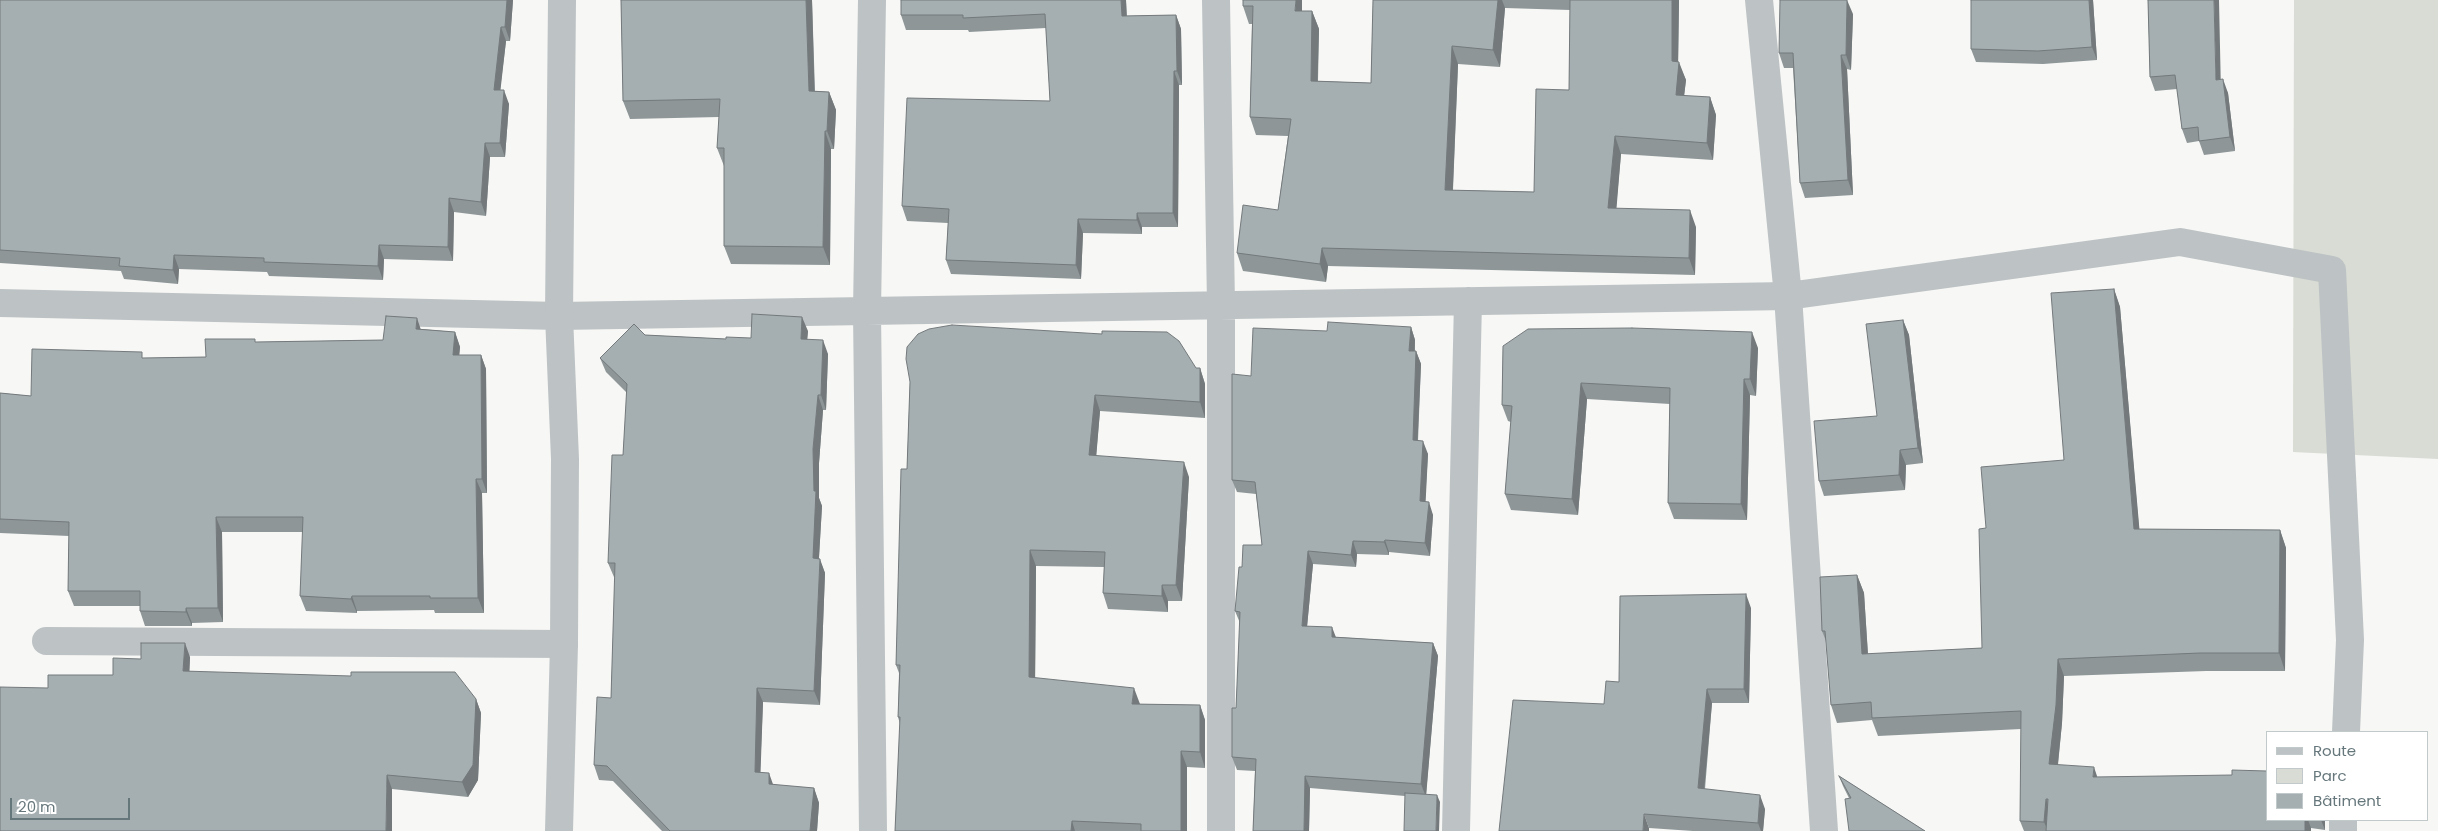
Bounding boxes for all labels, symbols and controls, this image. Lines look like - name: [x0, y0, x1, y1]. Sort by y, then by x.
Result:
- legend: [2266, 731, 2428, 821]
- text: Route: [2313, 740, 2356, 761]
- text: Parc: [2313, 765, 2347, 786]
- scale bar: [12, 788, 132, 820]
- text: Bâtiment: [2313, 790, 2381, 811]
- text: 20 m: [18, 796, 56, 817]

